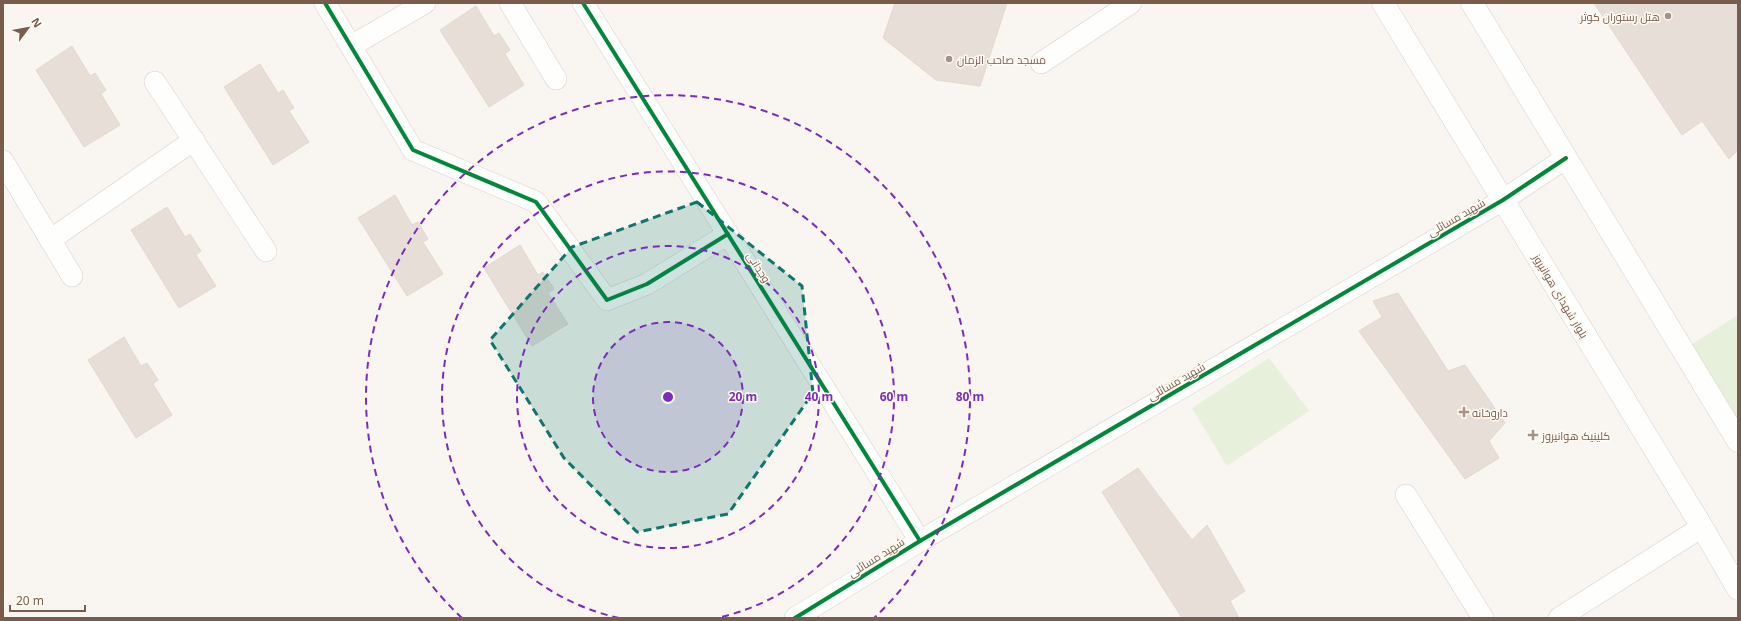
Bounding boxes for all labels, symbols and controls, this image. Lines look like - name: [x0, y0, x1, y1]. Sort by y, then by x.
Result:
- north arrow: [8, 8, 48, 48]
- place label: هتل رستوران کوثر: [1579, 9, 1660, 24]
- marker: هتل رستوران کوثر: [1663, 11, 1673, 21]
- text: N: [28, 15, 46, 30]
- place label: مسجد صاحب الزمان: [957, 52, 1046, 67]
- marker: مسجد صاحب الزمان: [944, 54, 954, 64]
- street label: شهید مسائلی: [1424, 194, 1488, 240]
- street label: وجدانی: [744, 249, 774, 285]
- street label: بلوار شهدای هوانیروز: [1529, 250, 1592, 341]
- street label: شهید مسائلی: [1144, 358, 1208, 404]
- text: 20 m: [729, 388, 757, 405]
- text: 40 m: [805, 388, 833, 405]
- text: 60 m: [880, 388, 908, 405]
- text: 80 m: [956, 388, 984, 405]
- centre of rings: [661, 390, 675, 404]
- place label: داروخانه: [1472, 405, 1508, 420]
- marker: داروخانه: [1459, 407, 1469, 417]
- place label: کلینیک هوانیروز: [1541, 428, 1610, 443]
- marker: کلینیک هوانیروز: [1527, 429, 1539, 441]
- street label: شهید مسائلی: [845, 534, 907, 580]
- scale bar: [10, 587, 85, 613]
- text: 20 m: [16, 592, 44, 609]

